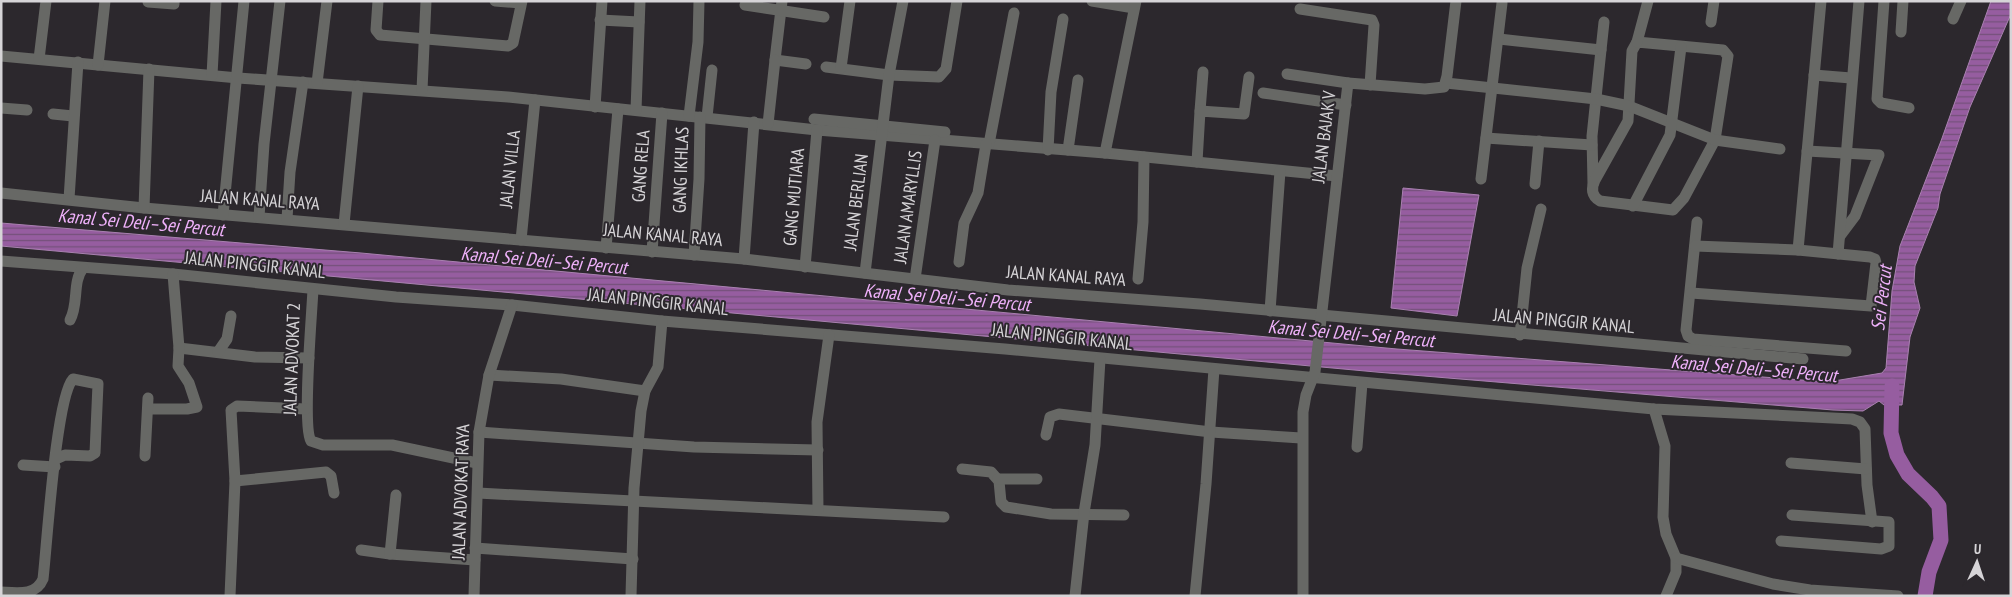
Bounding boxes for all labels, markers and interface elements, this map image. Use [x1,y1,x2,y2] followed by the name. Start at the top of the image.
[1306,89,1341,185] street label: JALAN BAJAK V
[668,126,694,213] street label: GANG IKHLAS
[494,128,525,210] street label: JALAN VILLA
[627,129,655,203] street label: GANG RELA
[778,147,809,247] street label: GANG MUTIARA
[888,149,927,266] street label: JALAN AMARYLLIS
[838,152,873,253] street label: JALAN BERLIAN
[199,184,321,215] street label: JALAN KANAL RAYA
[57,203,228,241] water label: Kanal Sei Deli–Sei Percut
[601,218,724,251] street label: JALAN KANAL RAYA
[460,241,631,279] water label: Kanal Sei Deli–Sei Percut
[183,246,327,283] street label: JALAN PINGGIR KANAL
[1005,260,1127,291] street label: JALAN KANAL RAYA
[1865,261,1897,332] water label: Sei Percut
[863,278,1034,316] water label: Kanal Sei Deli–Sei Percut
[586,283,730,320] street label: JALAN PINGGIR KANAL
[278,302,305,417] street label: JALAN ADVOKAT 2
[1492,303,1636,338] street label: JALAN PINGGIR KANAL
[1267,314,1438,352] water label: Kanal Sei Deli–Sei Percut
[990,318,1134,355] street label: JALAN PINGGIR KANAL
[1670,349,1841,387] water label: Kanal Sei Deli–Sei Percut
[447,423,474,561] street label: JALAN ADVOKAT RAYA
[1952,537,2002,587] north arrow
[1974,540,1982,558] text: U

